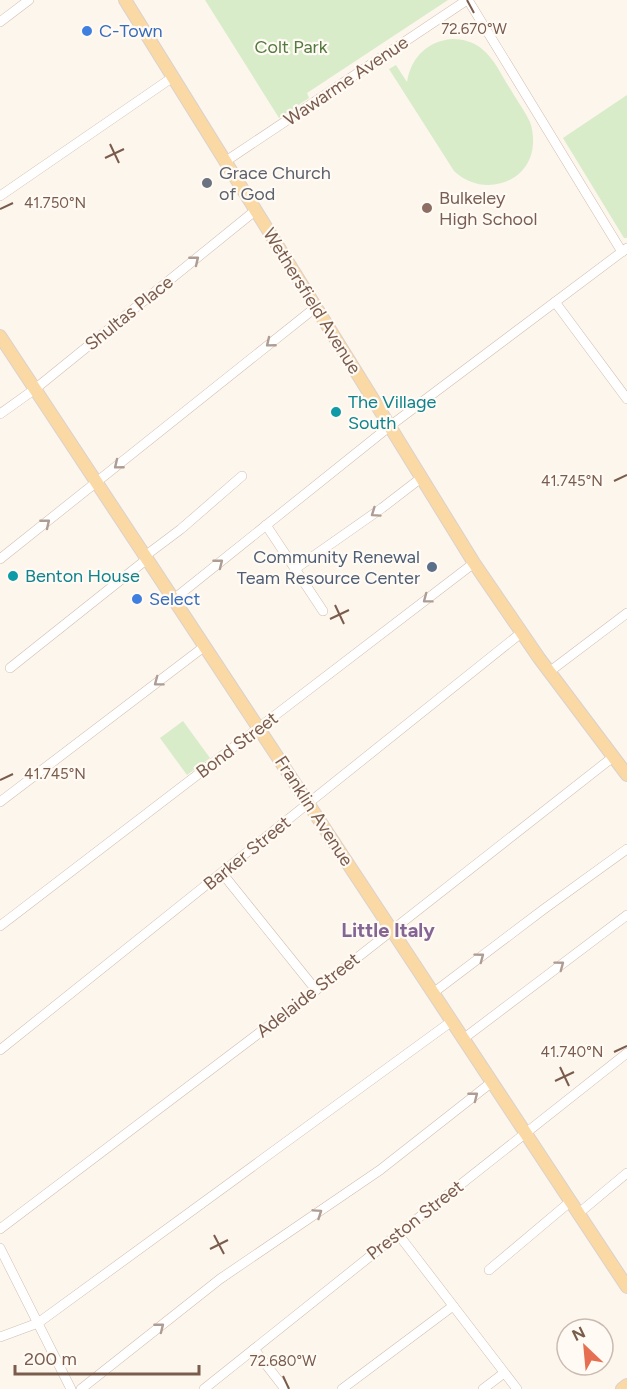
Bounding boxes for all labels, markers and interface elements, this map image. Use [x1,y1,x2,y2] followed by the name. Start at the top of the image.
[99,20,163,42] place label: C-Town
[441,20,507,38] text: 72.670°W
[80,24,94,38] marker: C-Town
[280,31,412,131] street label: Wawarme Avenue
[255,36,328,58] park label: Colt Park
[219,162,331,205] place label: Grace Church of God
[200,176,214,190] marker: Grace Church of God
[439,187,537,230] place label: Bulkeley High School
[24,194,86,212] text: 41.750°N
[420,201,434,215] marker: Bulkeley High School
[258,224,366,378] street label: Wethersfield Avenue
[188,256,199,267] one-way arrow
[80,271,178,355] street label: Shultas Place
[266,336,277,347] one-way arrow
[348,391,437,434] place label: The Village South
[329,405,343,419] marker: The Village South
[114,458,125,469] one-way arrow
[541,472,603,490] text: 41.745°N
[371,506,382,517] one-way arrow
[39,519,50,530] one-way arrow
[237,546,420,589] place label: Community Renewal Team Resource Center
[213,559,224,570] one-way arrow
[425,560,439,574] marker: Community Renewal Team Resource Center
[25,565,140,587] place label: Benton House
[6,569,20,583] marker: Benton House
[149,588,200,610] place label: Select
[130,592,144,606] marker: Select
[423,592,434,603] one-way arrow
[154,674,165,685] one-way arrow
[192,707,282,783] street label: Bond Street
[270,752,358,870] street label: Franklin Avenue
[24,765,86,783] text: 41.745°N
[199,811,295,895] street label: Barker Street
[341,918,435,942] district label: Little Italy
[252,948,364,1042] street label: Adelaide Street
[473,954,484,965] one-way arrow
[554,962,565,973] one-way arrow
[541,1043,603,1061] text: 41.740°N
[467,1092,478,1103] one-way arrow
[362,1175,468,1265] street label: Preston Street
[312,1208,322,1220] one-way arrow
[555,1317,615,1377] north arrow
[153,1323,164,1334] one-way arrow
[569,1323,588,1345] text: N
[15,1338,200,1376] scale bar
[24,1348,77,1370] text: 200 m
[250,1352,317,1370] text: 72.680°W

